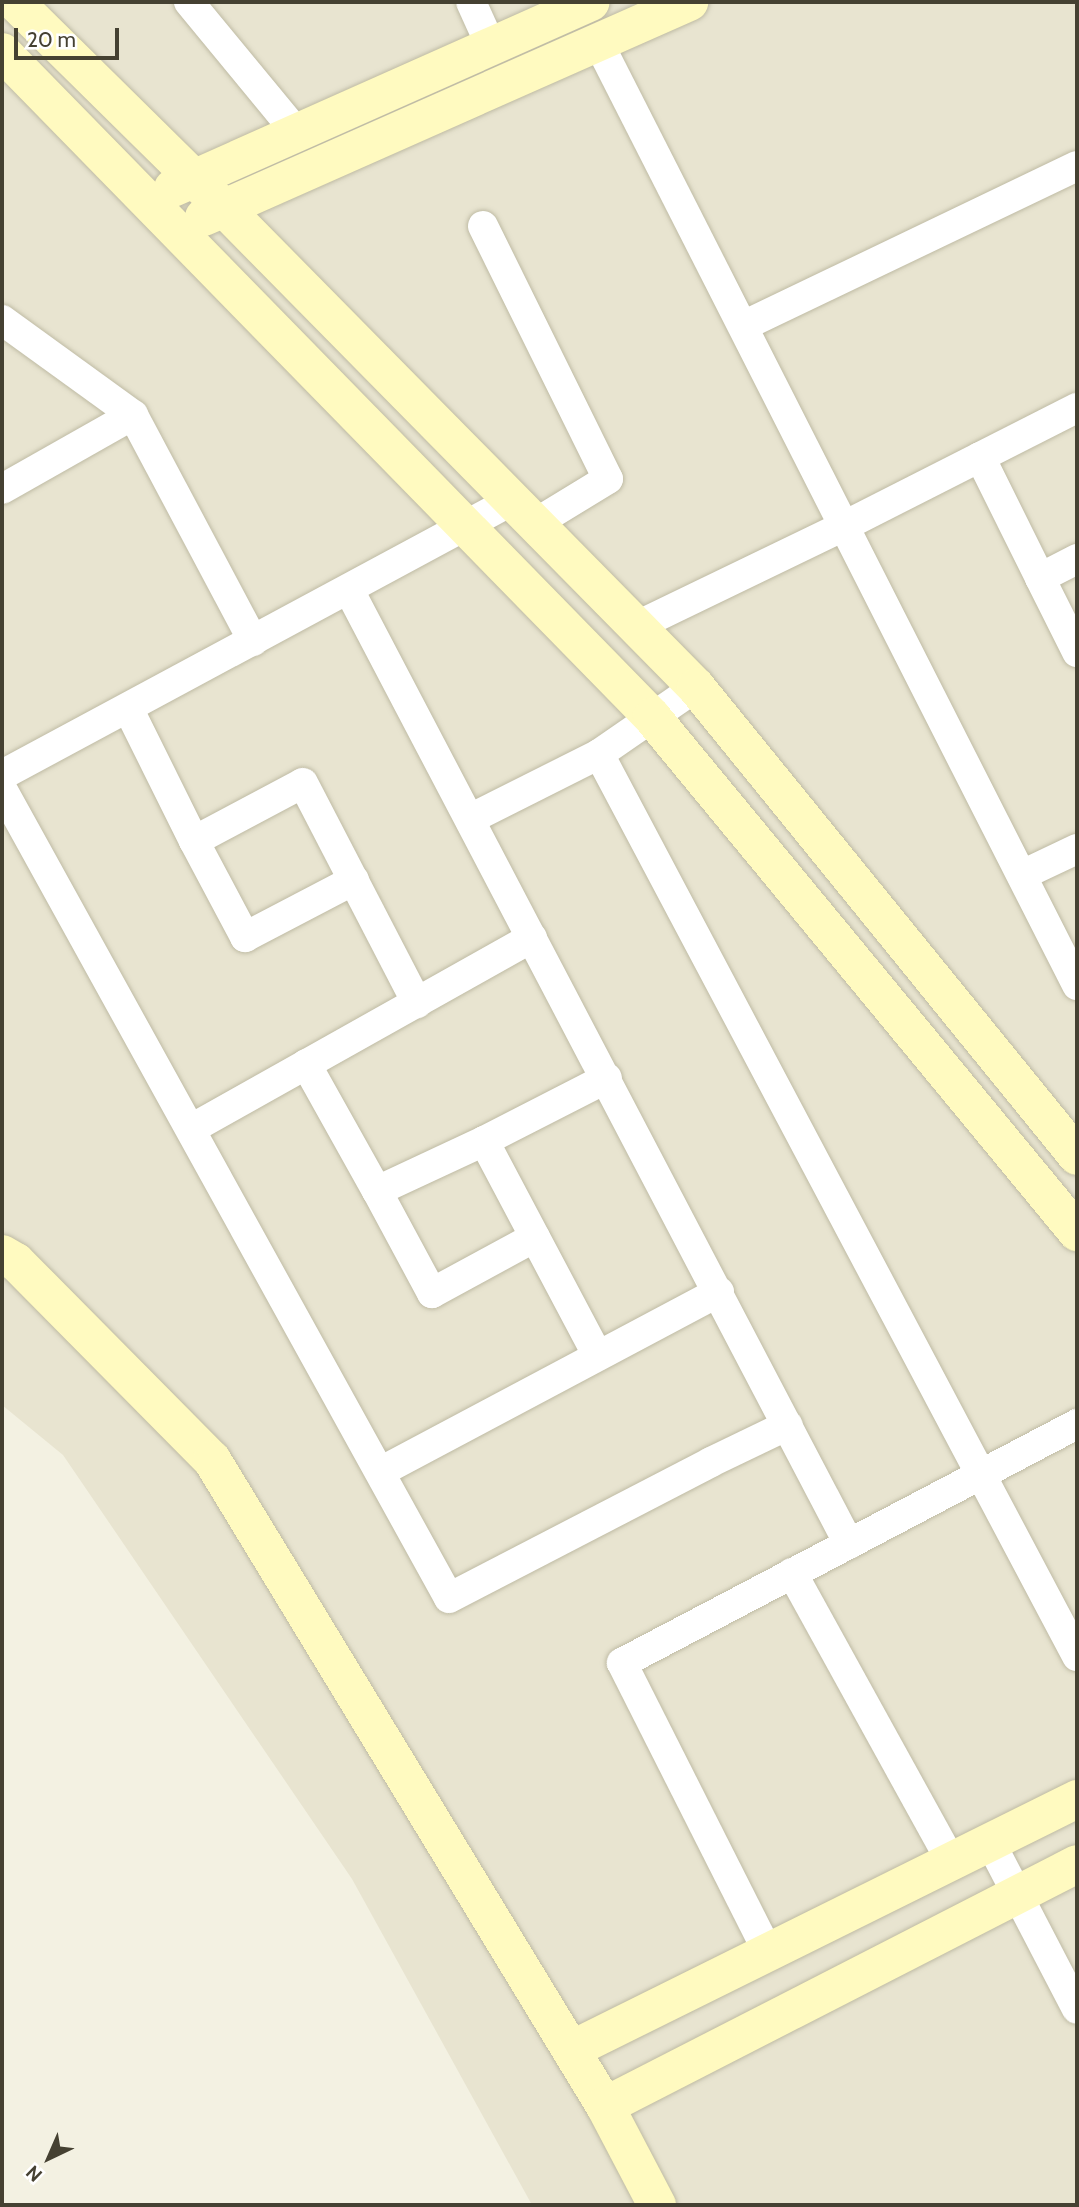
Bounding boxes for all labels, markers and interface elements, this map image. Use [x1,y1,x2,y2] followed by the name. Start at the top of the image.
[18,14,122,58] scale bar
[27,27,76,52] text: 20 m
[14,2123,84,2193] north arrow
[21,2161,47,2186] text: N

